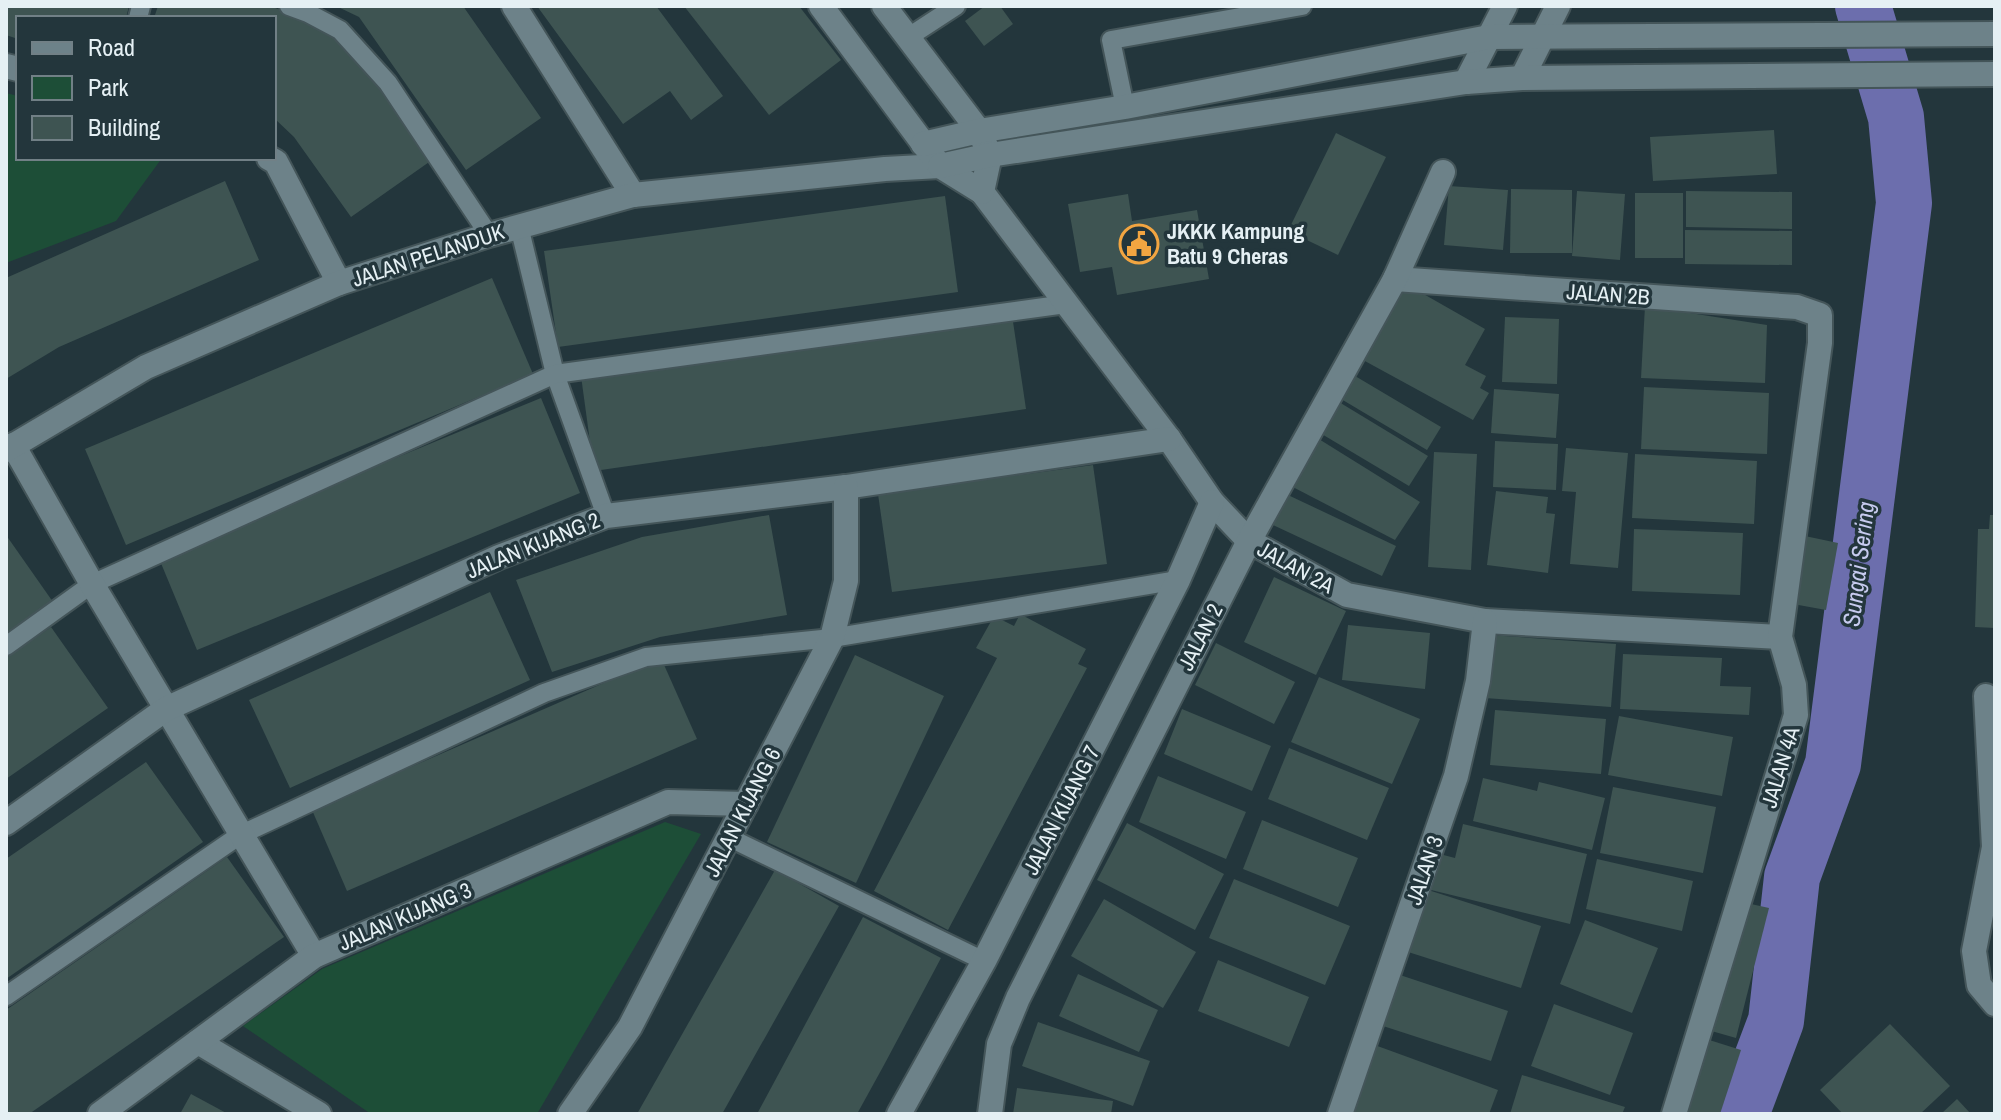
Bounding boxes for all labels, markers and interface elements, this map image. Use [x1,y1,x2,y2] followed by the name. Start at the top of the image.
[16,16,276,160] legend
[88,31,135,63] text: Road
[88,71,129,103] text: Park
[88,111,160,143] text: Building
[348,216,508,294] street label: JALAN PELANDUK
[1167,216,1304,271] place label: JKKK Kampung Batu 9 Cheras
[1118,223,1160,265] public building icon: JKKK Kampung Batu 9 Cheras
[1565,276,1651,312] street label: JALAN 2B
[1834,500,1882,628] water label: Sungai Sering
[462,505,604,585] street label: JALAN KIJANG 2
[1252,534,1341,601] street label: JALAN 2A
[1170,598,1230,676] street label: JALAN 2
[1753,722,1807,811] street label: JALAN 4A
[1016,740,1106,880] street label: JALAN KIJANG 7
[697,742,787,882] street label: JALAN KIJANG 6
[1398,831,1450,909] street label: JALAN 3
[334,875,476,957] street label: JALAN KIJANG 3

